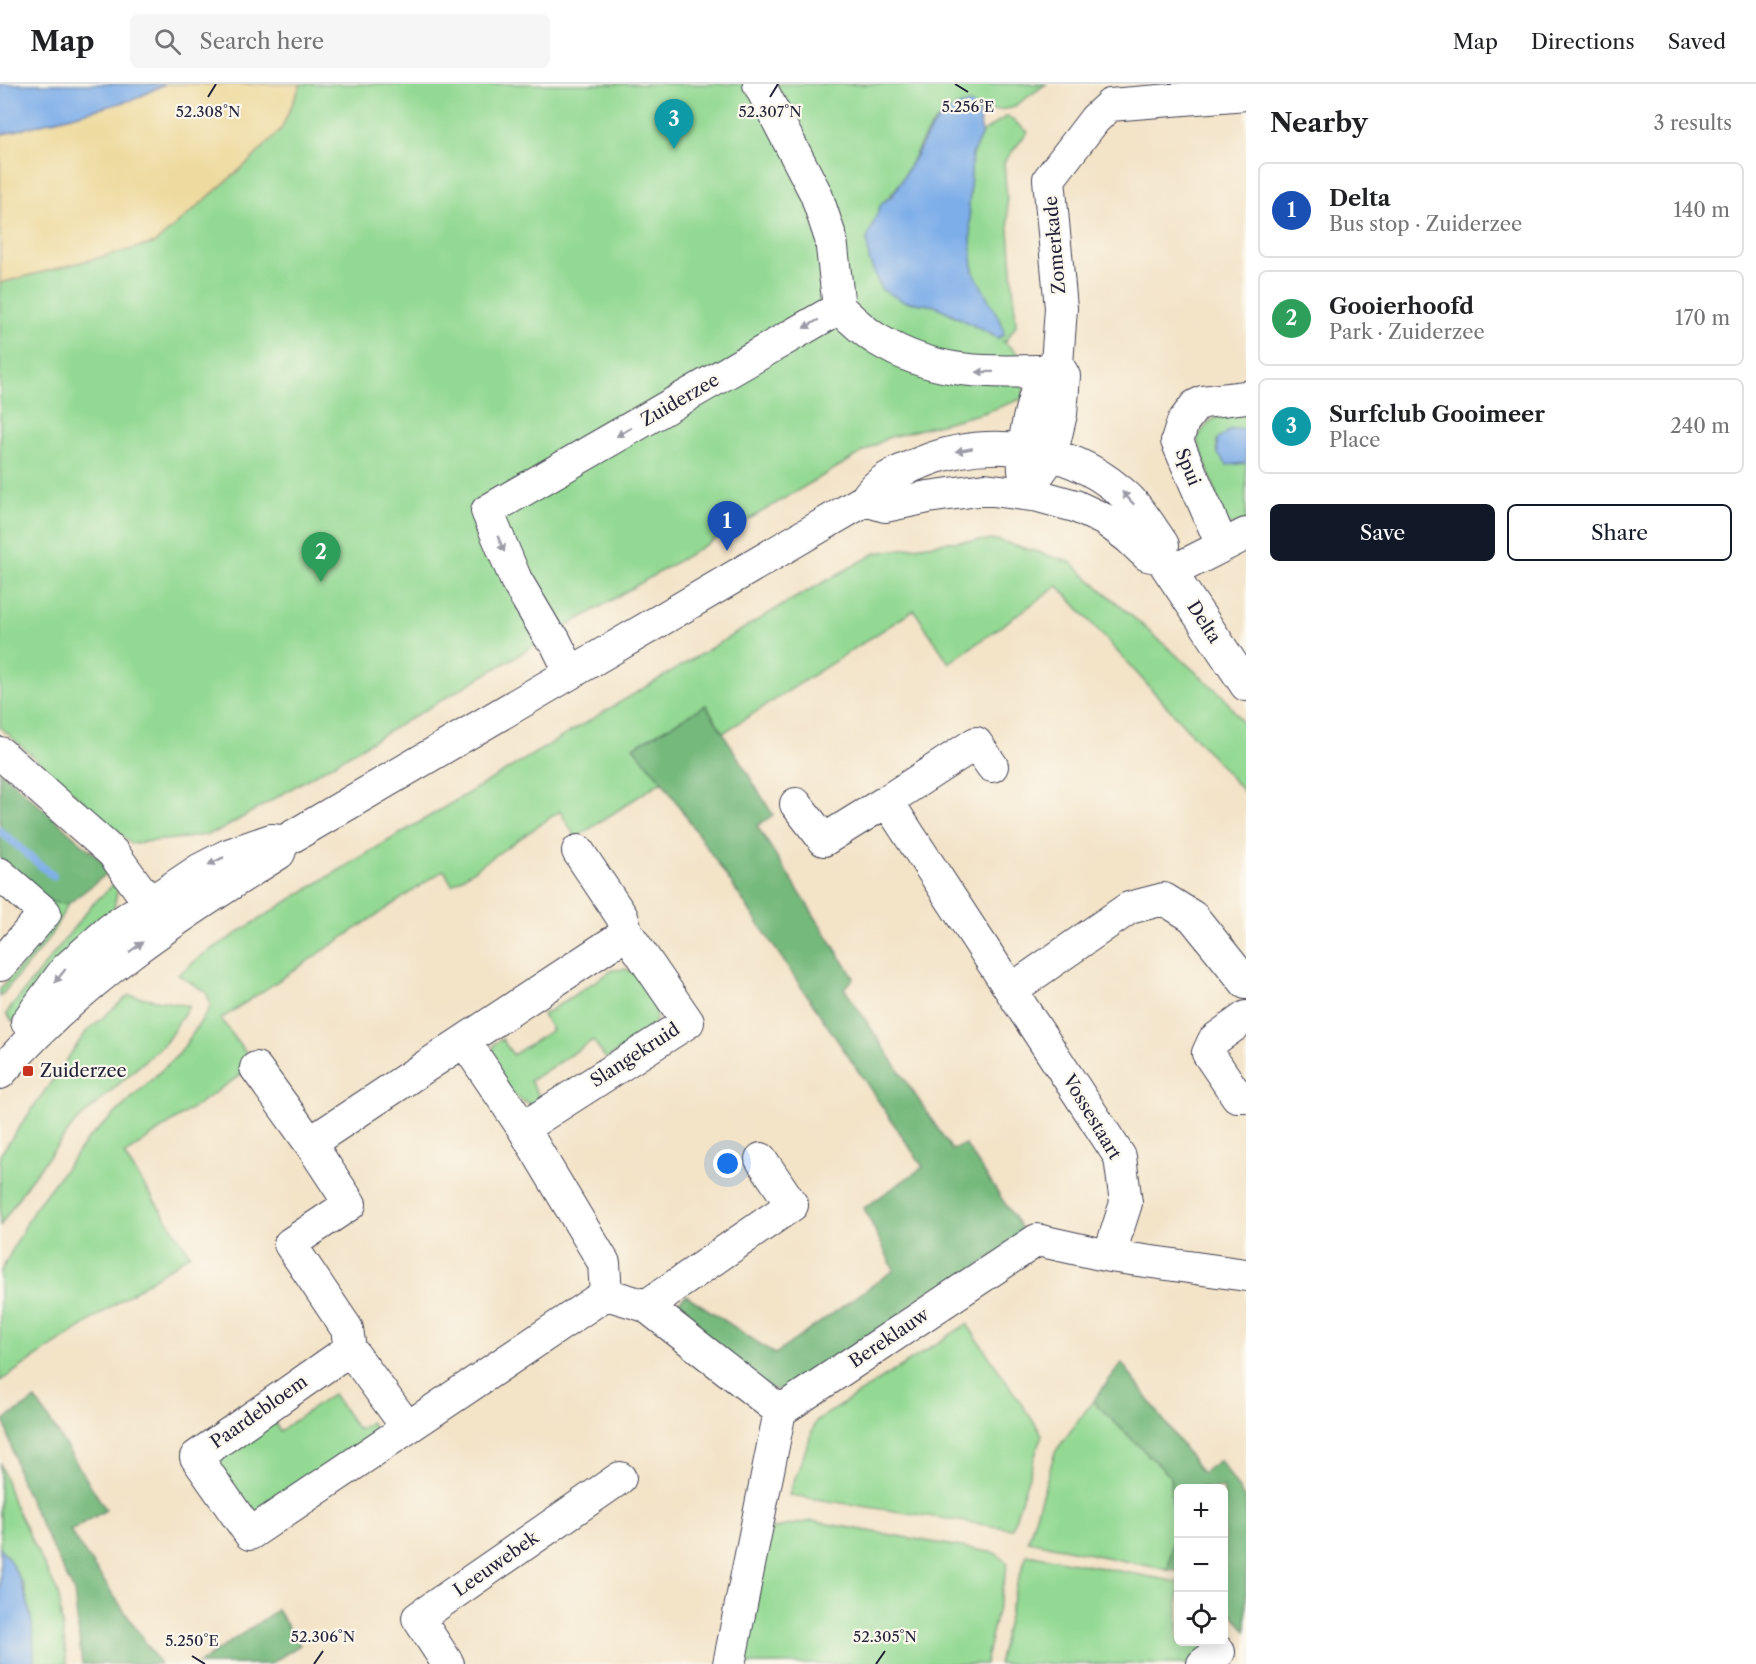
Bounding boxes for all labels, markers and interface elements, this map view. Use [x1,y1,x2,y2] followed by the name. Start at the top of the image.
[130,14,550,68] search box
[30,24,94,58] text: Map
[151,25,184,58] icon: search
[199,28,324,55] text: Search here
[1453,29,1498,54] text: Map
[1531,29,1635,54] text: Directions
[1668,29,1726,54] text: Saved
[942,97,994,116] text: 5.256°E
[654,100,694,149] pin: 3
[176,102,240,121] text: 52.308°N
[738,102,802,121] text: 52.307°N
[1270,107,1368,139] text: Nearby
[1654,111,1732,135] text: 3 results
[1329,185,1391,212] text: Delta
[1040,195,1070,295] street label: Zomerkade
[1287,198,1296,222] text: 1
[1673,198,1730,222] text: 140 m
[1329,212,1522,236] text: Bus stop · Zuiderzee
[1329,293,1474,320] text: Gooierhoofd
[1286,306,1297,330] text: 2
[1675,306,1730,330] text: 170 m
[803,319,820,329] one-way arrow
[1329,320,1485,344] text: Park · Zuiderzee
[975,367,994,376] one-way arrow
[637,369,723,431] street label: Zuiderzee
[1329,401,1545,428] text: Surfclub Gooimeer
[1286,414,1297,438] text: 3
[1670,414,1730,438] text: 240 m
[616,426,632,437] one-way arrow
[1329,428,1380,452] text: Place
[1171,445,1206,489] street label: Spui
[955,446,974,455] one-way arrow
[1121,491,1135,505] one-way arrow
[708,502,746,551] pin: 1
[1270,504,1495,561] button: Save
[1507,504,1732,561] button: Share
[302,532,340,582] pin: 2
[497,535,506,553] one-way arrow
[1182,597,1226,648] street label: Delta
[208,856,225,866] one-way arrow
[128,942,143,954] one-way arrow
[54,968,67,984] one-way arrow
[586,1018,684,1092] street label: Slangekruid
[40,1060,127,1082] place label: Zuiderzee
[21,1064,35,1078] marker: Zuiderzee
[1058,1070,1126,1164] street label: Vossestaart
[713,1149,742,1178] your location
[845,1303,934,1373] street label: Bereklauw
[206,1370,312,1453] street label: Paardebloem
[1174,1484,1228,1646] map controls
[1174,1484,1228,1538] button: +
[449,1526,544,1601] street label: Leeuwebek
[1174,1538,1228,1592] button: −
[1174,1592,1228,1646] button: locate
[291,1627,355,1646] text: 52.306°N
[853,1627,917,1646] text: 52.305°N
[165,1631,219,1650] text: 5.250°E

